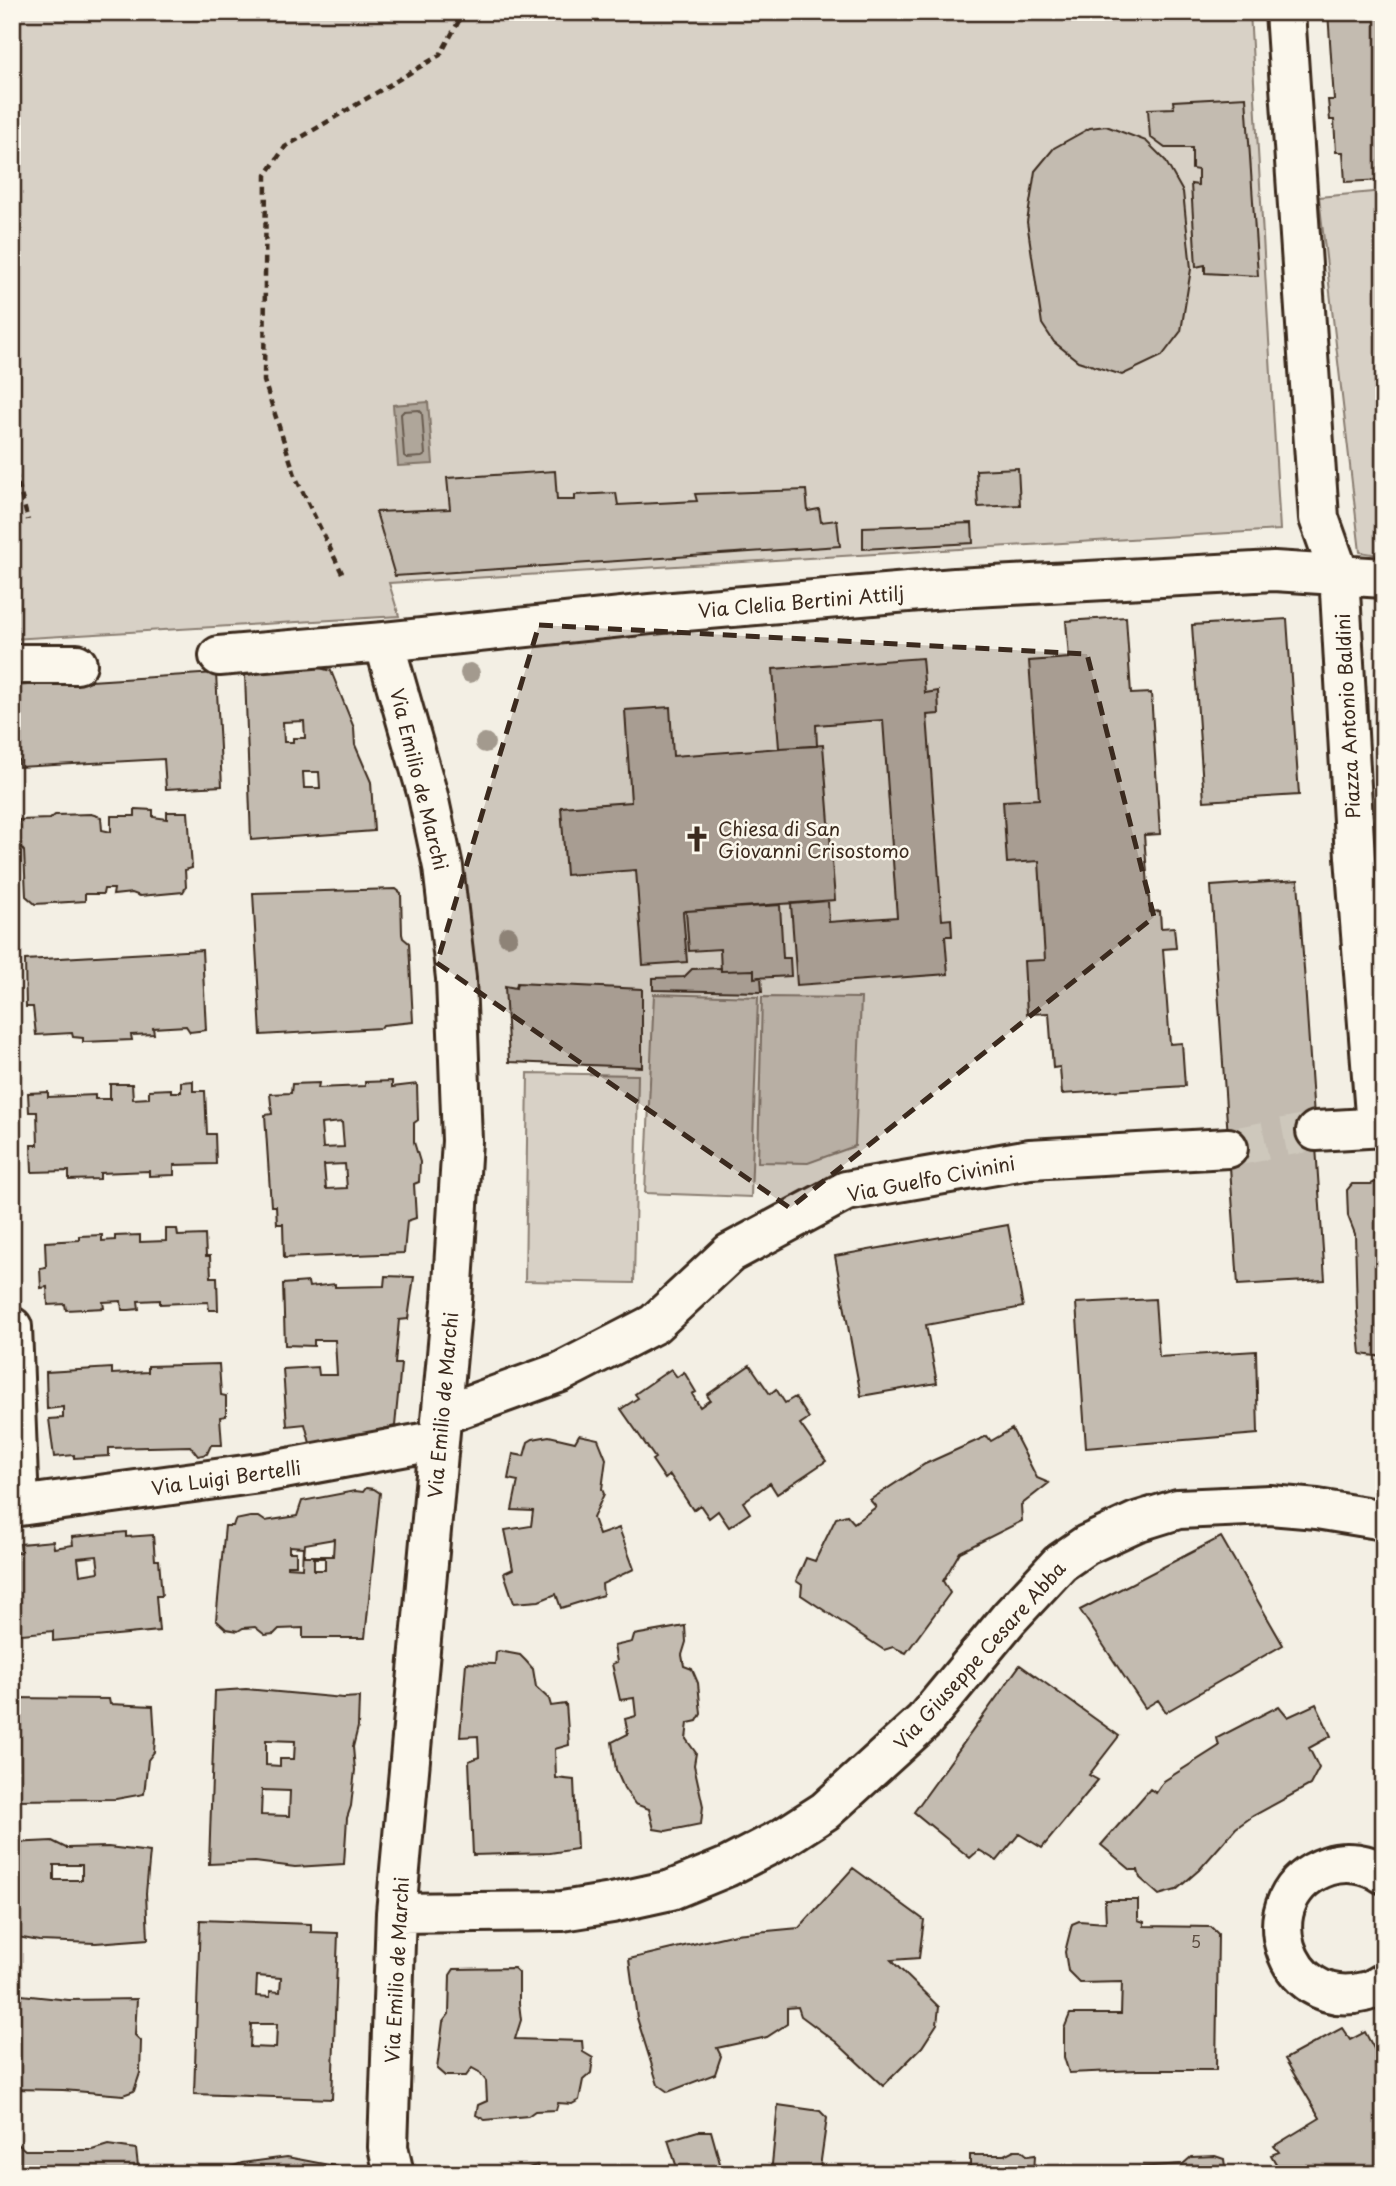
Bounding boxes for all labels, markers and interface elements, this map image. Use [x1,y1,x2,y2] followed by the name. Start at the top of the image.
[697,578,905,624] street label: Via Clelia Bertini Attilj
[1328,613,1366,819] street label: Piazza Antonio Baldini
[384,685,456,873] street label: Via Emilio de Marchi
[718,814,909,864] place label: Chiesa di San Giovanni Crisostomo
[682,824,712,854] church icon: Chiesa di San Giovanni Crisostomo
[845,1148,1017,1208] street label: Via Guelfo Civinini
[420,1311,464,1499] street label: Via Emilio de Marchi
[149,1453,303,1501] street label: Via Luigi Bertelli
[887,1554,1072,1756] street label: Via Giuseppe Cesare Abba
[377,1876,415,2064] street label: Via Emilio de Marchi
[1191,1929,1201,1953] house number: 5

